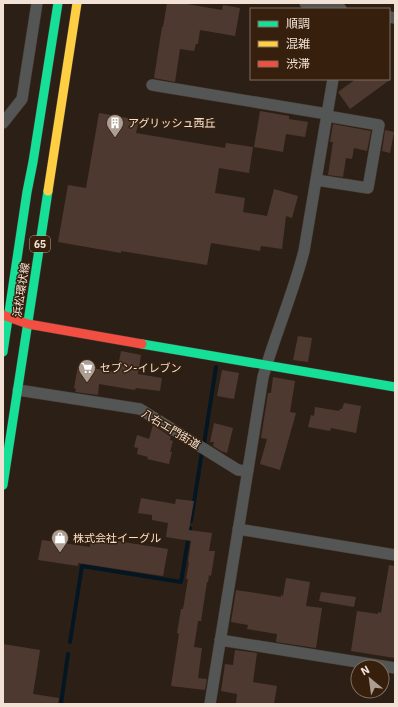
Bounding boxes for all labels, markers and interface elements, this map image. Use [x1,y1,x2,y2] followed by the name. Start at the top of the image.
[250,8,390,80] legend
[286,16,310,31] text: 順調
[286,36,310,51] text: 混雑
[286,56,310,71] text: 渋滞
[105,113,125,138] building icon: アグリッシュ西丘
[128,116,215,130] place label: アグリッシュ西丘
[30,236,50,252] road number: 65
[10,262,32,318] street label: 浜松環状線
[77,358,97,383] supermarket icon: セブン-イレブン
[100,361,181,375] place label: セブン-イレブン
[139,406,203,452] street label: 八右エ門街道
[50,528,70,553] shop icon: 株式会社イーグル
[73,531,161,545] place label: 株式会社イーグル
[350,659,390,699] north arrow
[358,662,372,678] text: N

